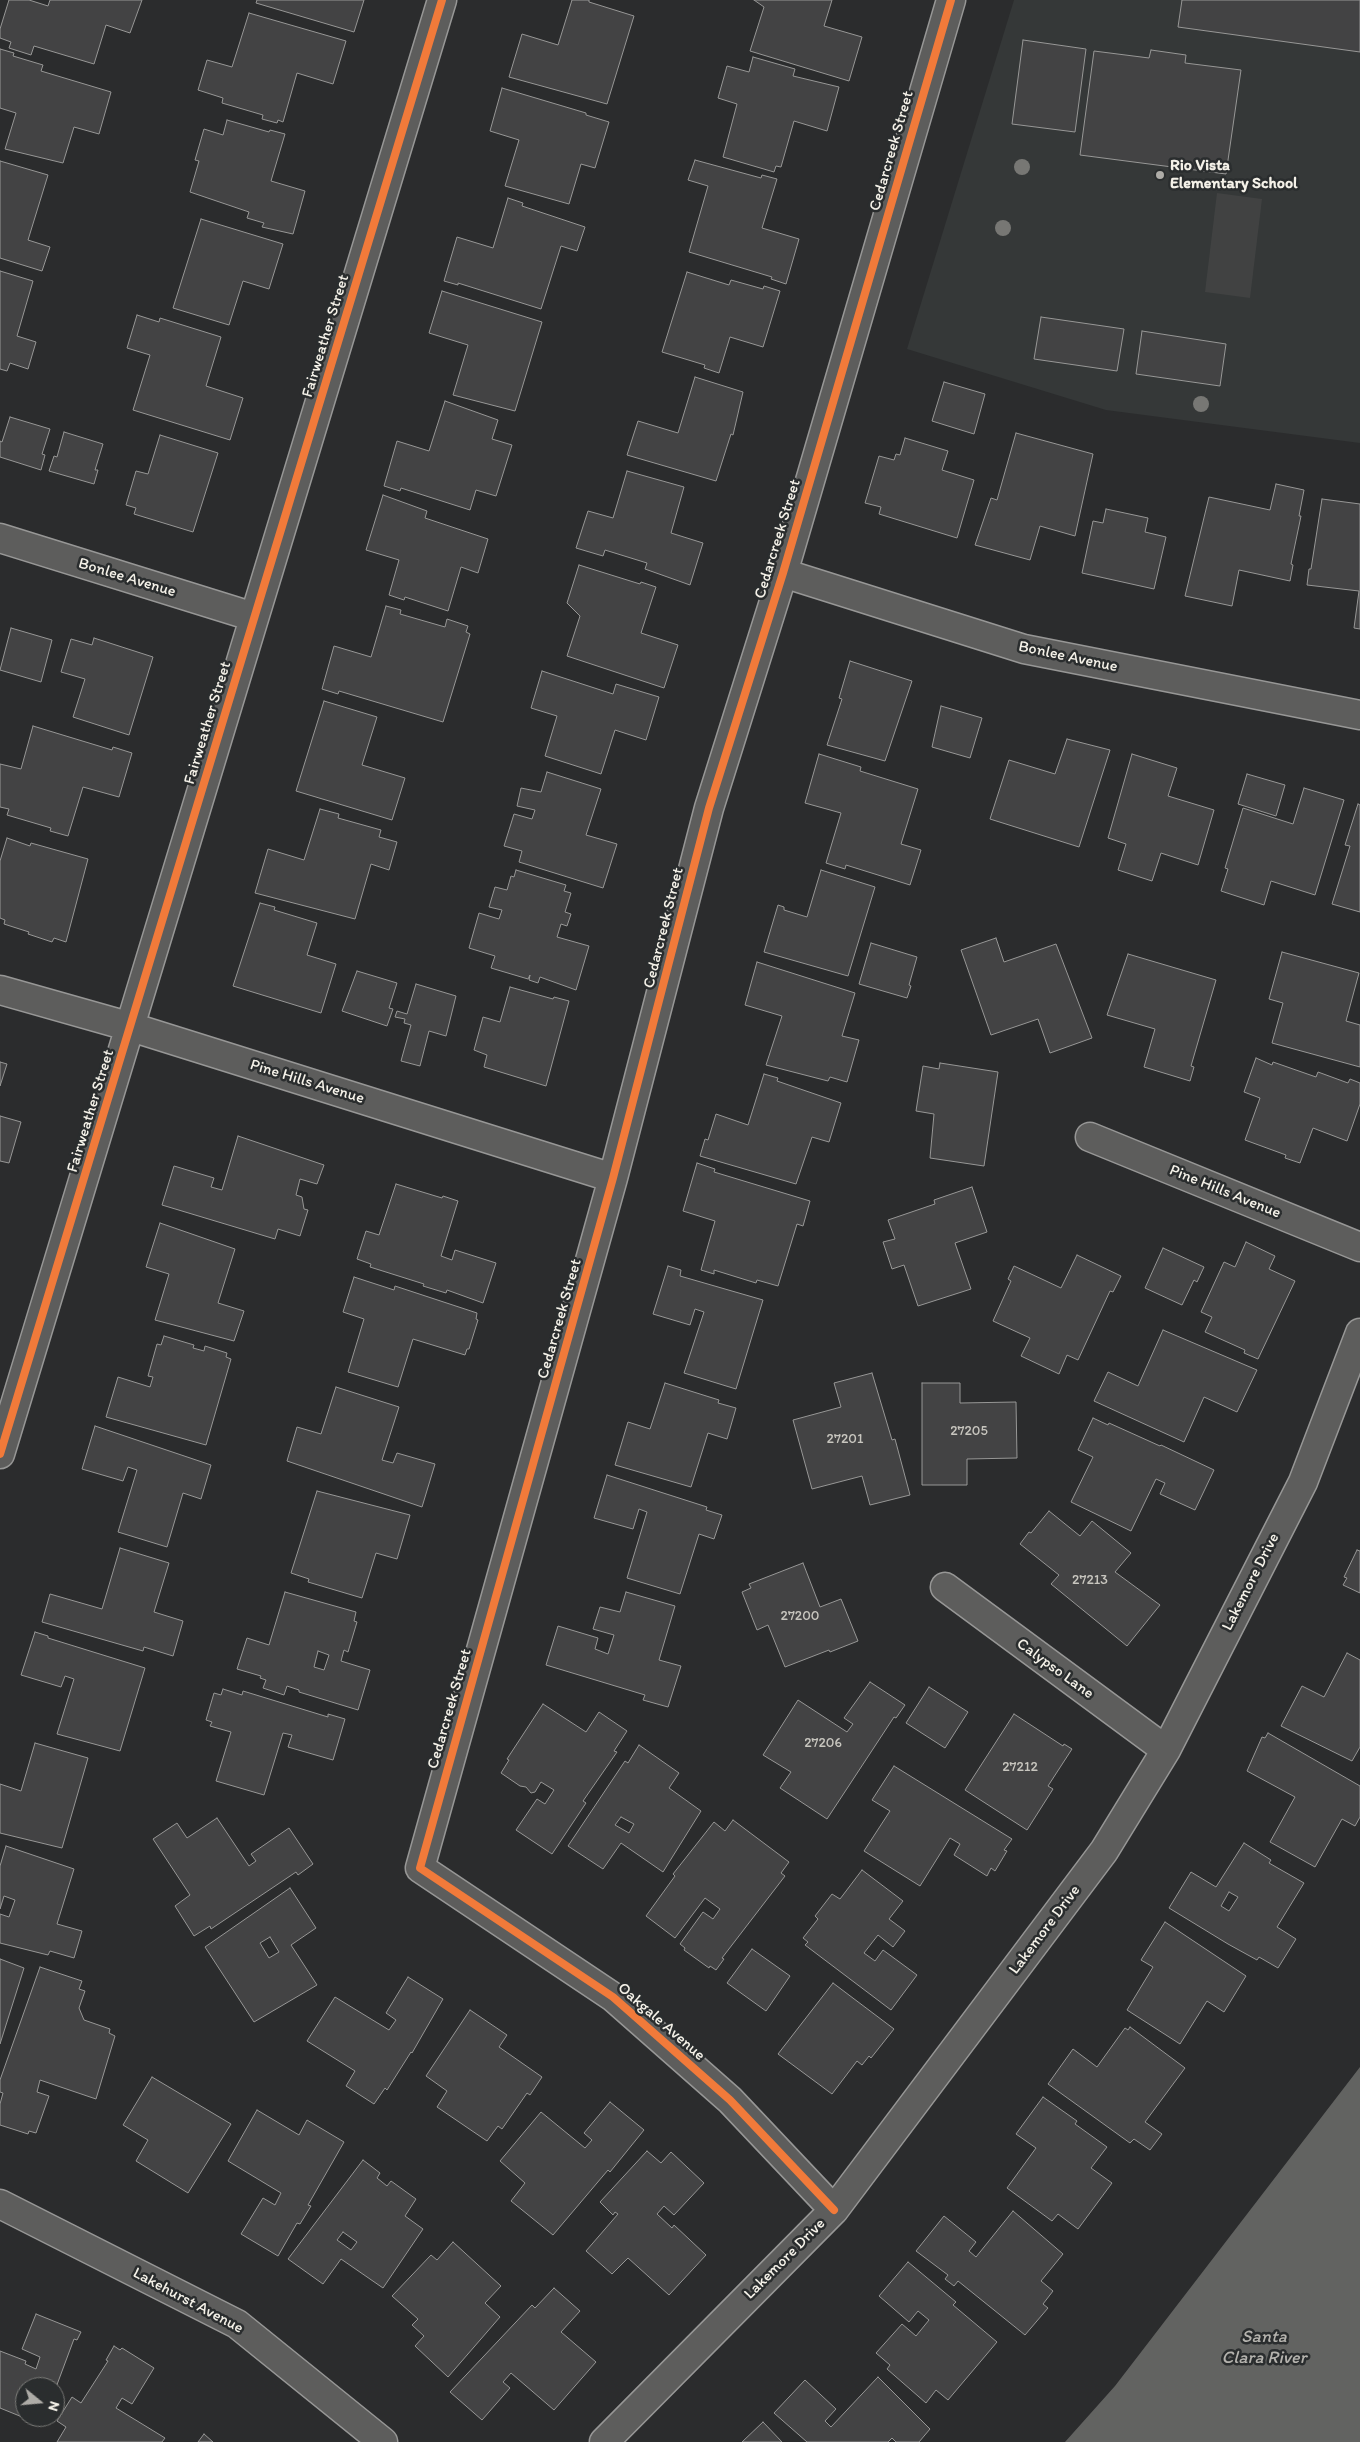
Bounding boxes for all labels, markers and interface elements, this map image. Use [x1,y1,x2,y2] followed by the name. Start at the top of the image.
[866,89,918,213] street label: Cedarcreek Street
[1170,156,1298,194] place label: Rio Vista Elementary School
[1154,169,1166,181] marker: Rio Vista Elementary School
[298,272,354,400] street label: Fairweather Street
[751,477,805,601] street label: Cedarcreek Street
[76,554,178,602] street label: Bonlee Avenue
[1017,637,1119,677] street label: Bonlee Avenue
[180,659,236,787] street label: Fairweather Street
[640,866,688,990] street label: Cedarcreek Street
[63,1047,119,1175] street label: Fairweather Street
[248,1055,366,1109] street label: Pine Hills Avenue
[1166,1161,1284,1223] street label: Pine Hills Avenue
[534,1257,586,1381] street label: Cedarcreek Street
[950,1423,988,1439] house number: 27205
[827,1431,863,1447] house number: 27201
[1218,1530,1284,1634] street label: Lakemore Drive
[1072,1572,1108,1588] house number: 27213
[781,1608,819,1624] house number: 27200
[1013,1634,1097,1704] street label: Calypso Lane
[424,1647,476,1771] street label: Cedarcreek Street
[804,1735,842,1751] house number: 27206
[1002,1759,1038,1775] house number: 27212
[1005,1882,1085,1978] street label: Lakemore Drive
[613,1979,709,2065] street label: Oakgale Avenue
[740,2214,830,2304] street label: Lakemore Drive
[129,2264,247,2338] street label: Lakehurst Avenue
[1222,2326,1306,2368] water label: Santa Clara River
[15,2377,65,2427] north arrow
[44,2399,63,2413] text: N

